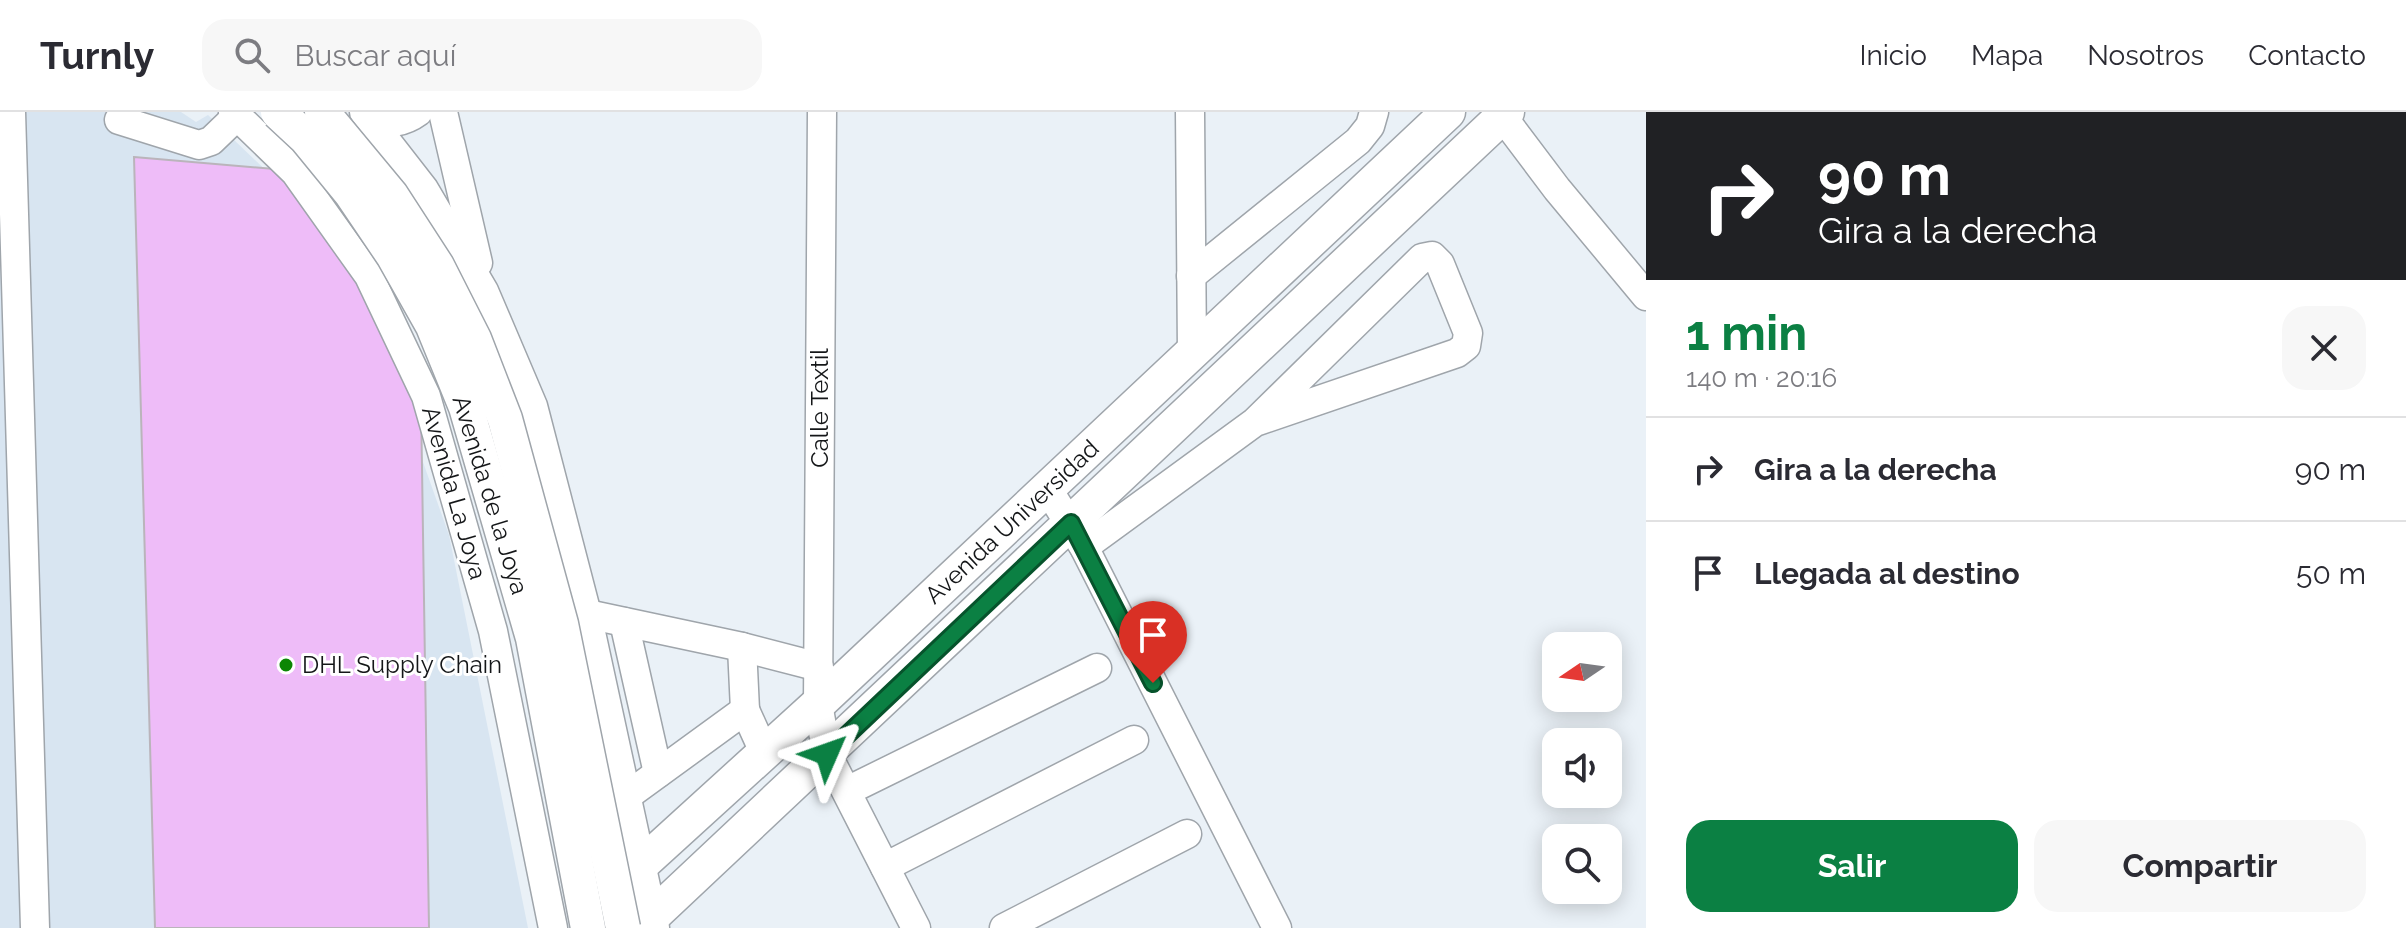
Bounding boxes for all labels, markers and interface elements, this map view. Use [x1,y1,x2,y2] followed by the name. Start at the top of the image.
[202,19,762,91] search box
[40,33,154,78] text: Turnly
[230,33,274,77] icon: search
[294,38,456,73] text: Buscar aquí
[1859,39,1927,72] text: Inicio
[1971,39,2043,72] text: Mapa
[2087,39,2204,72] text: Nosotros
[2248,39,2366,72] text: Contacto
[1818,142,1951,208] text: 90 m
[1686,144,1790,248] icon: right
[1818,209,2097,251] text: Gira a la derecha
[1686,305,1807,361] text: 1 min
[2282,306,2366,390] button: close
[805,348,834,468] street label: Calle Textil
[1686,363,1837,393] text: 140 m · 20:16
[446,392,535,598] street label: Avenida de la Joya
[416,403,493,583] street label: Avenida La Joya
[919,434,1105,610] street label: Avenida Universidad
[1686,447,1730,491] icon: right
[1754,452,1997,487] text: Gira a la derecha
[2295,452,2366,487] text: 90 m
[1686,551,1730,595] icon: arrive
[1754,556,2020,591] text: Llegada al destino
[2296,556,2366,591] text: 50 m
[1119,601,1187,683] pin
[1131,613,1175,657] icon: arrive
[1542,632,1622,712] north arrow
[1542,632,1622,904] map controls
[302,650,502,679] place label: DHL Supply Chain
[277,656,295,674] marker: DHL Supply Chain
[785,712,869,796] position arrow
[1542,728,1622,808] button: sound
[1686,820,2018,912] button: Salir
[2034,820,2366,912] button: Compartir
[1542,824,1622,904] button: search

